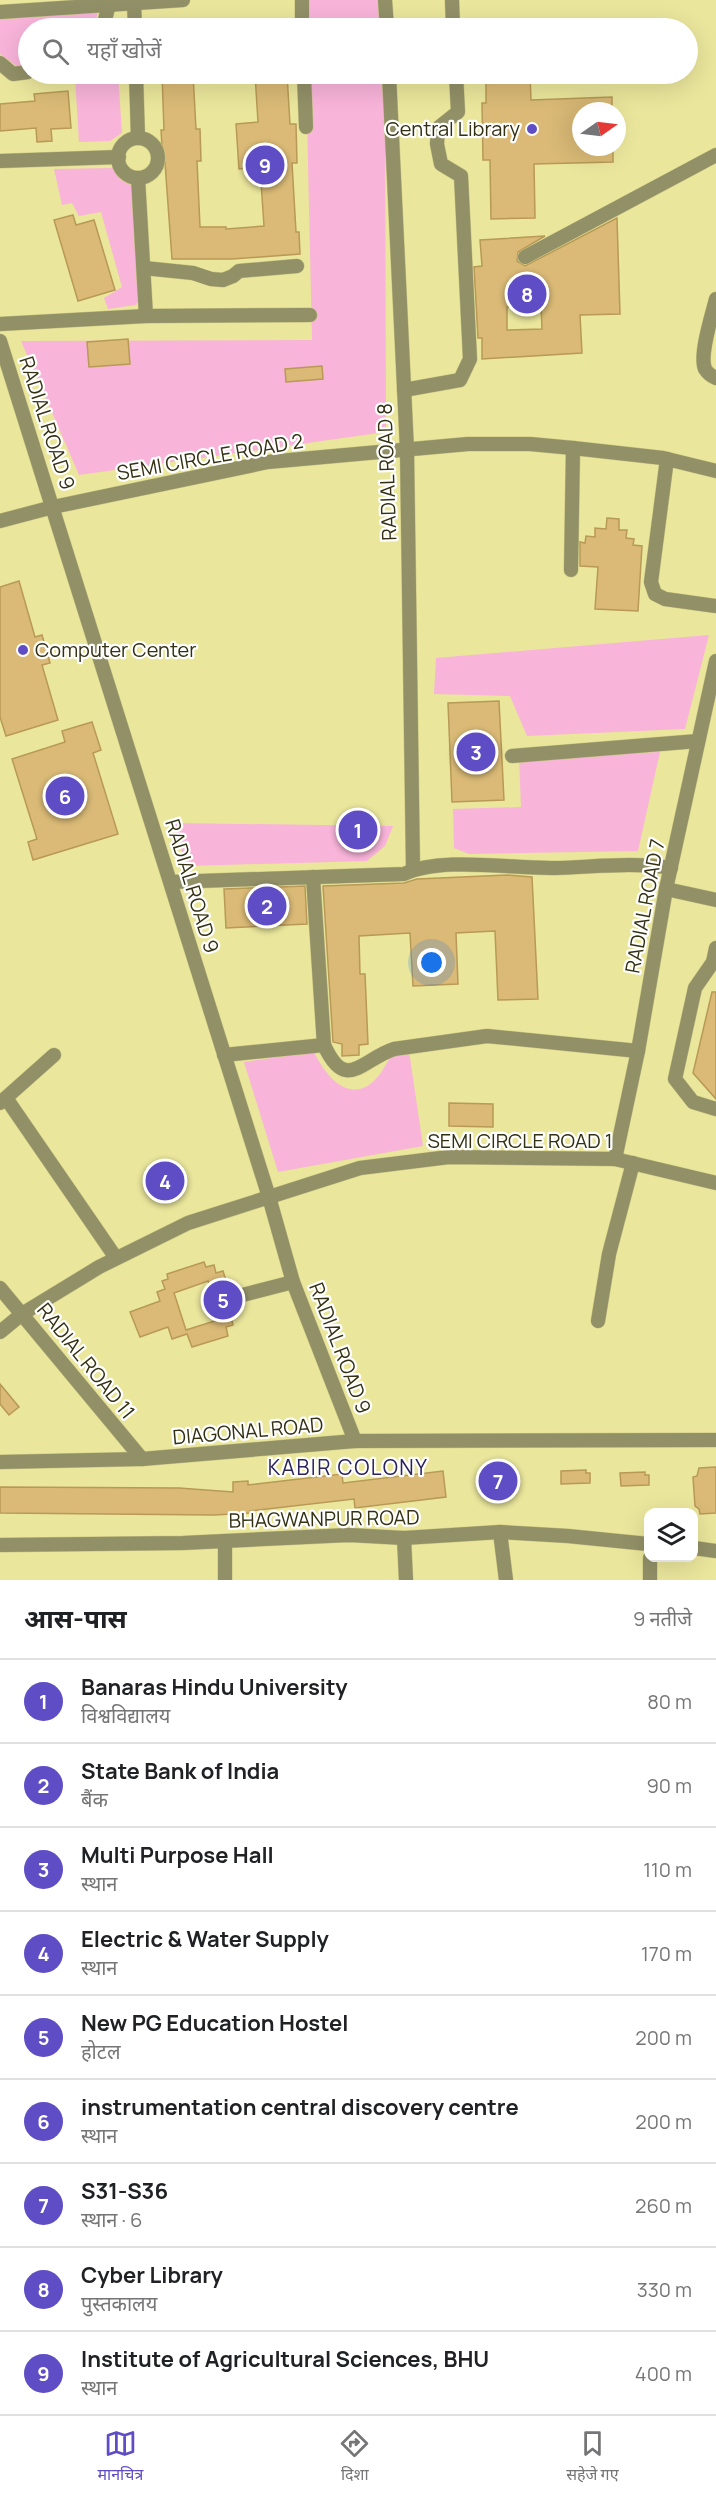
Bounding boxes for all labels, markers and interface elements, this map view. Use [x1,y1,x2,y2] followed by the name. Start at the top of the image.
[18,18,698,84] search box
[39,35,72,68] icon: search
[87,35,162,65] text: यहाँ खोजें
[572,102,626,156] north arrow
[386,115,520,142] place label: Central Library
[525,122,539,136] marker: Central Library
[246,142,284,188] pin: 9
[508,272,546,316] pin: 8
[13,353,82,493] street label: RADIAL ROAD 9
[371,403,402,541] street label: RADIAL ROAD 8
[115,427,305,486] street label: SEMI CIRCLE ROAD 2
[35,636,196,663] place label: Computer Center
[16,643,30,657] marker: Computer Center
[456,730,496,774] pin: 3
[46,774,84,818] pin: 6
[338,808,378,852] pin: 1
[159,816,226,956] street label: RADIAL ROAD 9
[618,837,671,975] street label: RADIAL ROAD 7
[248,884,286,928] pin: 2
[417,948,446,977] your location
[427,1127,613,1154] street label: SEMI CIRCLE ROAD 1
[146,1158,184,1204] pin: 4
[204,1278,242,1322] pin: 5
[303,1278,378,1417] street label: RADIAL ROAD 9
[31,1297,141,1424] street label: RADIAL ROAD 11
[171,1410,324,1451] street label: DIAGONAL ROAD
[268,1453,428,1481] district label: KABIR COLONY
[478,1458,518,1504] pin: 7
[228,1503,420,1534] street label: BHAGWANPUR ROAD
[644,1508,698,1562] map controls
[644,1508,698,1562] button: layers
[24,1600,127,1636] text: आस-पास
[633,1605,692,1632] text: 9 नतीजे
[81,1672,348,1702] text: Banaras Hindu University
[39,1688,48,1715] text: 1
[647,1688,692,1715] text: 80 m
[81,1702,170,1729] text: विश्वविद्यालय
[81,1756,279,1786] text: State Bank of India
[38,1772,49,1799] text: 2
[646,1772,692,1799] text: 90 m
[81,1786,108,1813] text: बैंक
[81,1840,274,1870] text: Multi Purpose Hall
[38,1856,49,1883] text: 3
[643,1856,692,1883] text: 110 m
[81,1870,117,1897] text: स्थान
[81,1924,329,1954] text: Electric & Water Supply
[37,1940,50,1967] text: 4
[641,1940,692,1967] text: 170 m
[81,1954,117,1981] text: स्थान
[81,2008,348,2038] text: New PG Education Hostel
[38,2024,49,2051] text: 5
[635,2024,692,2051] text: 200 m
[81,2038,120,2065] text: होटल
[81,2092,519,2122] text: instrumentation central discovery centre
[37,2108,50,2135] text: 6
[635,2108,692,2135] text: 200 m
[81,2122,117,2149] text: स्थान
[81,2176,168,2206] text: S31-S36
[38,2192,49,2219] text: 7
[635,2192,692,2219] text: 260 m
[81,2206,142,2233] text: स्थान · 6
[81,2260,223,2290] text: Cyber Library
[37,2276,50,2303] text: 8
[637,2276,692,2303] text: 330 m
[81,2290,157,2317] text: पुस्तकालय
[81,2344,489,2374] text: Institute of Agricultural Sciences, BHU
[37,2360,50,2387] text: 9
[635,2360,692,2387] text: 400 m
[81,2374,117,2401] text: स्थान
[98,2427,143,2487] tab: मानचित्र
[338,2427,371,2487] tab: दिशा
[566,2427,618,2487] tab: सहेजे गए

